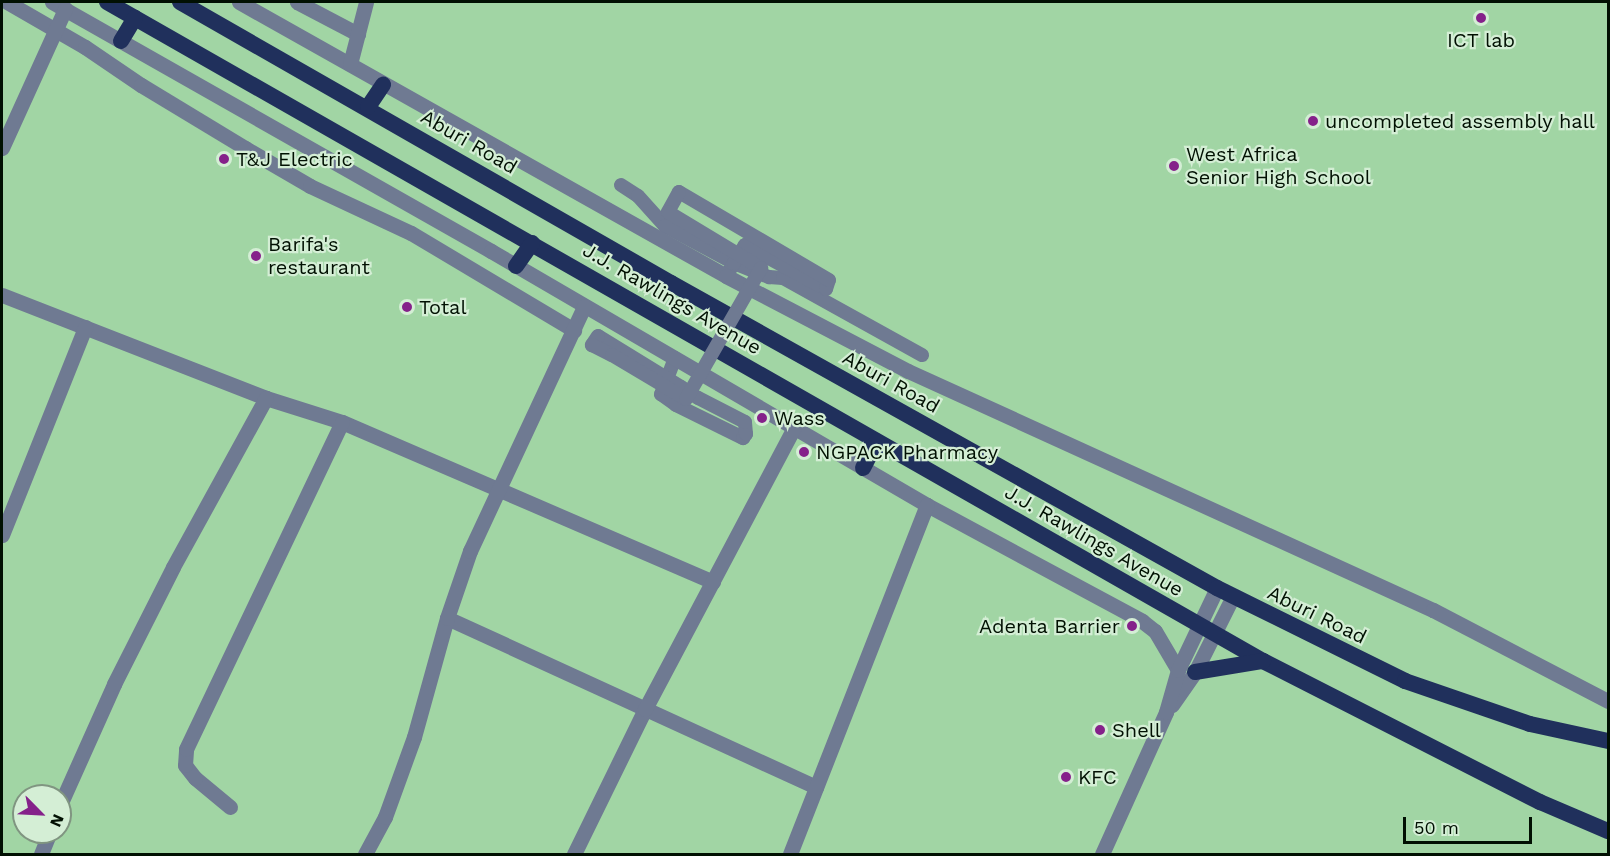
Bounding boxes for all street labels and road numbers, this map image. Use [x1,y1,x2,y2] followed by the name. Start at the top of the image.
[417,105,521,179] street label: Aburi Road
[578,238,766,360] street label: J.J. Rawlings Avenue
[838,346,944,418] street label: Aburi Road
[1000,480,1188,602] street label: J.J. Rawlings Avenue
[1264,581,1370,649] street label: Aburi Road

